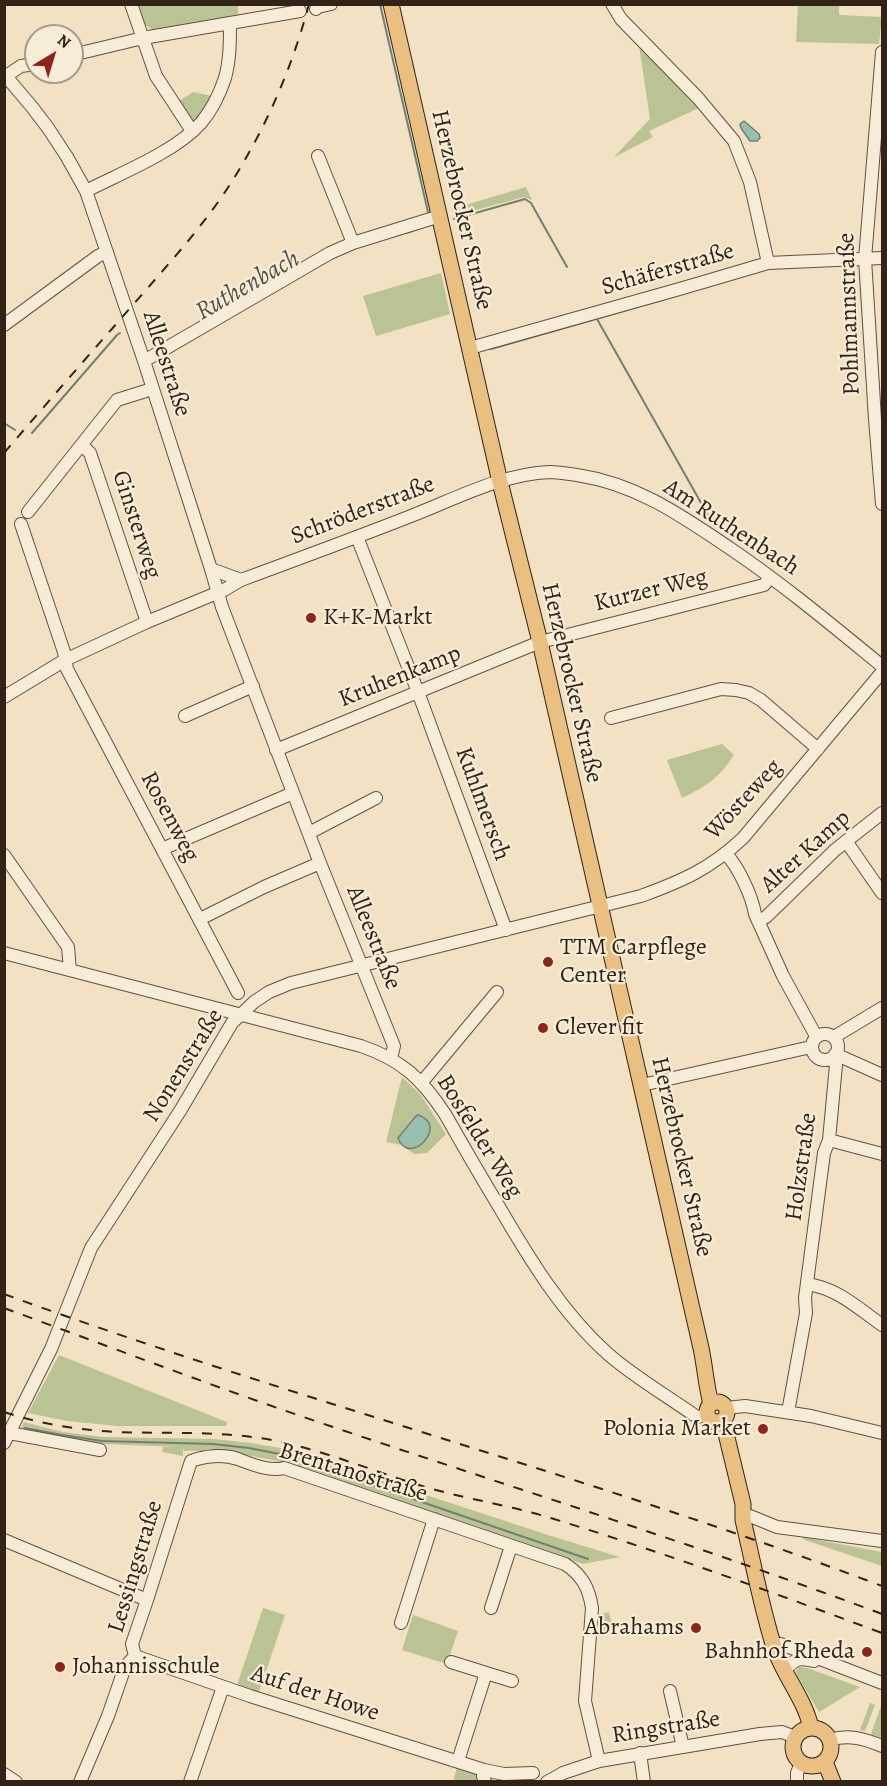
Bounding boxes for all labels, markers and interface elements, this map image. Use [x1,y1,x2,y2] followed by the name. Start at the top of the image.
[24,24,84,84] north arrow
[52,29,75,54] text: N
[424,107,498,313] street label: Herzebrocker Straße
[833,232,867,396] street label: Pohlmannstraße
[598,237,738,303] street label: Schäferstraße
[190,244,306,328] water label: Ruthenbach
[135,308,197,420] street label: Alleestraße
[105,467,167,583] street label: Ginsterweg
[287,470,439,552] street label: Schröderstraße
[658,473,804,583] street label: Am Ruthenbach
[591,563,711,619] street label: Kurzer Weg
[534,580,608,786] street label: Herzebrocker Straße
[323,604,433,632] place label: K+K-Markt
[304,611,318,625] marker: K+K-Markt
[335,639,465,715] street label: Kruhenkamp
[448,743,516,865] street label: Kuhlmersch
[699,754,789,846] street label: Wösteweg
[133,767,205,867] street label: Rosenweg
[755,804,857,900] street label: Alter Kamp
[339,882,407,994] street label: Alleestraße
[560,934,707,990] place label: TTM Carpflege Center
[541,955,555,969] marker: TTM Carpflege Center
[138,1004,230,1128] street label: Nonenstraße
[555,1014,644,1042] place label: Clever fit
[536,1021,550,1035] marker: Clever fit
[644,1054,718,1260] street label: Herzebrocker Straße
[430,1070,528,1204] street label: Bosfelder Weg
[780,1111,824,1223] street label: Holzstraße
[603,1415,751,1443] place label: Polonia Market
[756,1422,770,1436] marker: Polonia Market
[275,1437,431,1509] street label: Brentanostraße
[102,1497,170,1637] street label: Lessingstraße
[585,1614,684,1642] place label: Abrahams
[689,1621,703,1635] marker: Abrahams
[704,1638,855,1666] place label: Bahnhof Rheda
[860,1645,874,1659] marker: Bahnhof Rheda
[72,1653,220,1681] place label: Johannisschule
[53,1660,67,1674] marker: Johannisschule
[247,1660,383,1728] street label: Auf der Howe
[610,1705,722,1751] street label: Ringstraße

